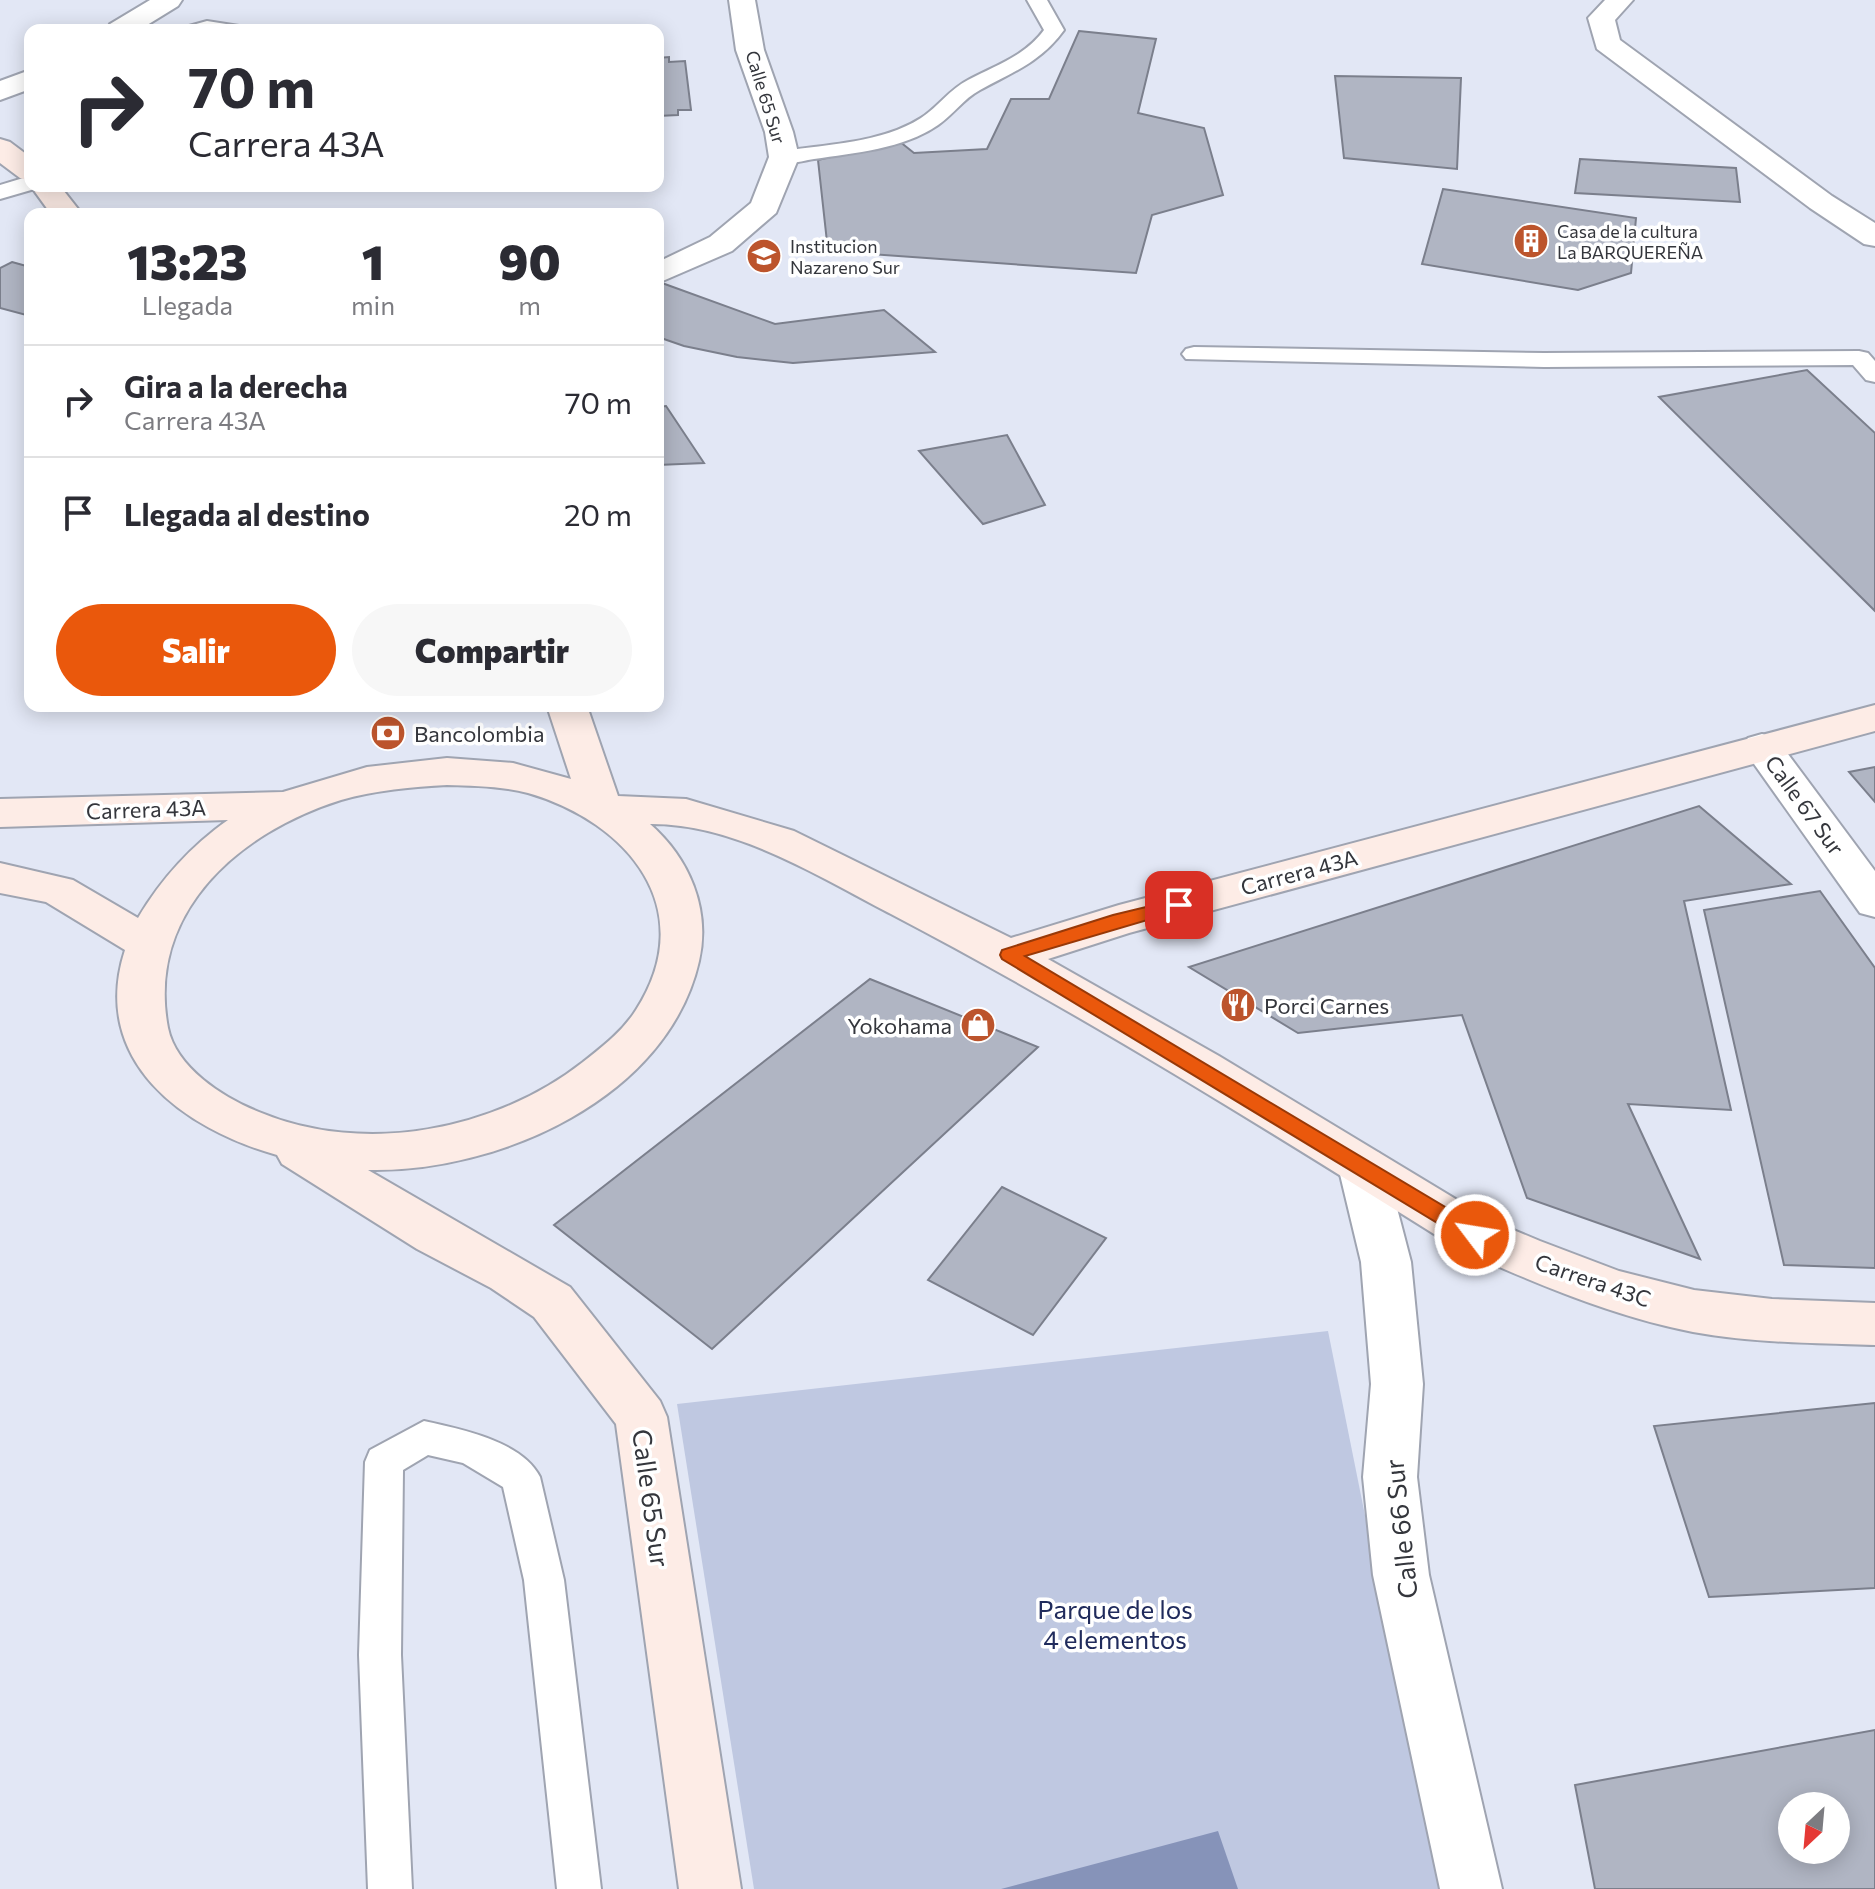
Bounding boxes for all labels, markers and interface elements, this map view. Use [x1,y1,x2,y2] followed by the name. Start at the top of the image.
[741,48,791,146] street label: Calle 65 Sur
[188,51,315,120] text: 70 m
[56,56,160,160] icon: right
[188,120,385,164] text: Carrera 43A
[1557,220,1703,263] place label: Casa de la cultura La BARQUEREÑA
[1512,222,1550,260] building icon: Casa de la cultura La BARQUEREÑA
[127,231,248,290] text: 13:23
[362,231,384,290] text: 1
[499,231,561,290] text: 90
[790,235,900,278] place label: Institucion Nazareno Sur
[745,237,783,275] school or university icon: Institucion Nazareno Sur
[142,289,233,320] text: Llegada
[351,289,395,320] text: min
[518,289,541,320] text: m
[124,367,348,404] text: Gira a la derecha
[56,379,100,423] icon: right
[565,383,632,420] text: 70 m
[124,404,266,435] text: Carrera 43A
[56,491,100,535] icon: arrive
[124,495,370,532] text: Llegada al destino
[564,495,632,532] text: 20 m
[56,604,336,696] button: Salir
[352,604,632,696] button: Compartir
[369,714,407,752] bank icon: Bancolombia
[414,720,544,747] place label: Bancolombia
[1760,750,1850,860] street label: Calle 67 Sur
[86,793,206,825] street label: Carrera 43A
[1237,843,1361,901] street label: Carrera 43A
[1145,871,1213,939] pin
[1157,883,1201,927] icon: arrive
[1219,986,1257,1024] restaurant icon: Porci Carnes
[1264,992,1389,1019] place label: Porci Carnes
[959,1006,997,1044] shop icon: Yokohama
[847,1012,952,1039] place label: Yokohama
[1433,1193,1517,1277] position arrow
[1532,1248,1654,1312] street label: Carrera 43C
[627,1427,677,1569] street label: Calle 65 Sur
[1377,1458,1423,1600] street label: Calle 66 Sur
[1037,1593,1193,1654] park label: Parque de los 4 elementos
[1778,1792,1850,1864] north arrow
[1778,1792,1850,1864] map controls

